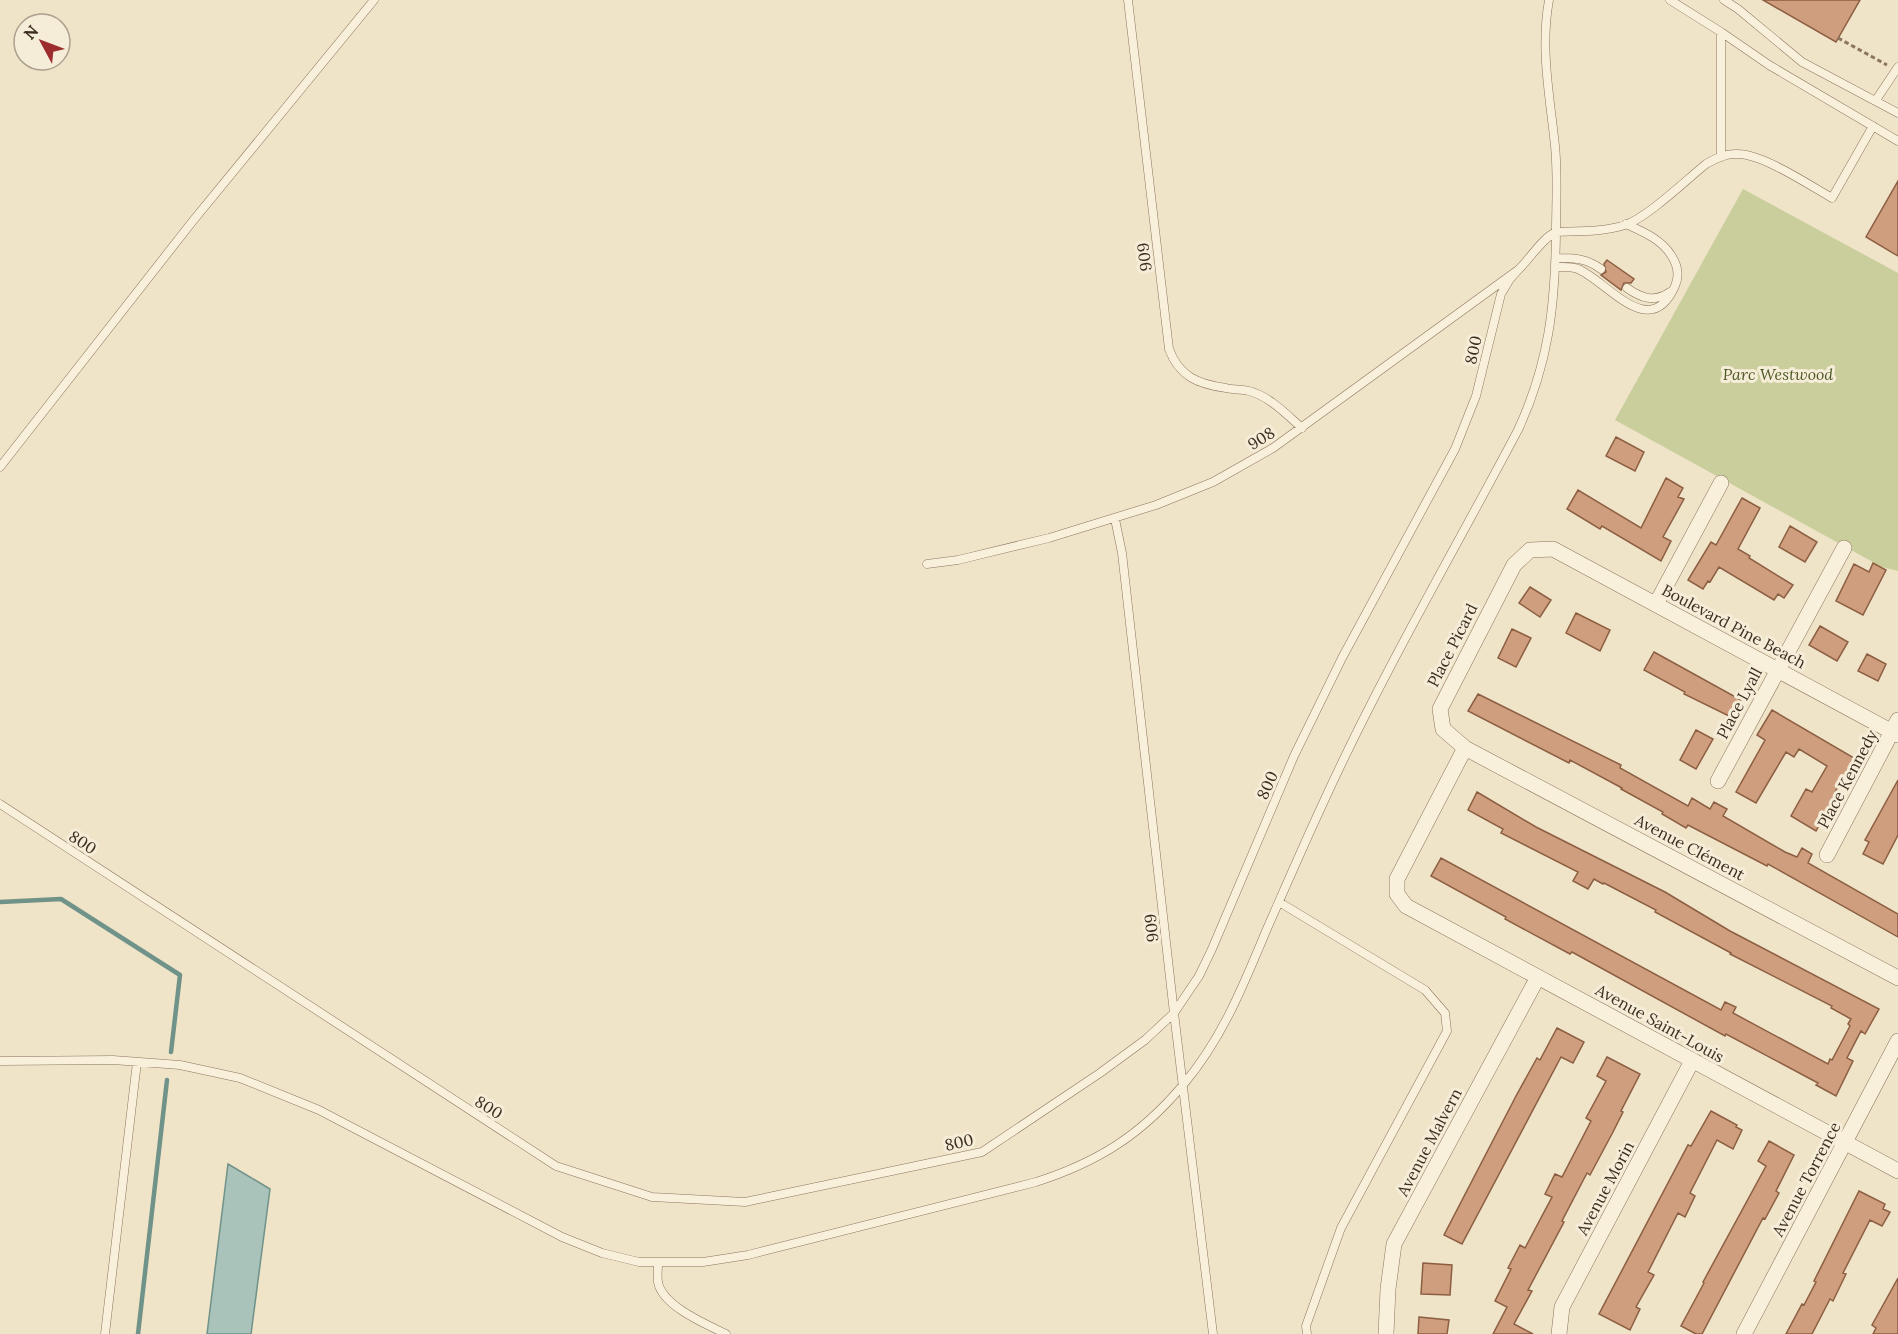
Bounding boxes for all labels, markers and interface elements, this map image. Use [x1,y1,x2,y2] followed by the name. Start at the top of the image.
[12,12,72,72] north arrow
[19,21,42,43] text: N
[1132,242,1156,272] street label: 909
[1460,334,1486,366] street label: 800
[1723,364,1833,384] park label: Parc Westwood
[1244,422,1278,454] street label: 908
[1659,580,1810,673] street label: Boulevard Pine Beach
[1422,600,1482,690] street label: Place Picard
[1712,664,1766,742] street label: Place Lyall
[1813,726,1882,832] street label: Place Kennedy
[1252,768,1282,802] street label: 800
[1631,809,1749,885] street label: Avenue Clément
[65,826,101,858] street label: 800
[1140,913,1162,943] street label: 909
[1591,979,1728,1067] street label: Avenue Saint-Louis
[1392,1084,1466,1200] street label: Avenue Malvern
[471,1091,507,1123] street label: 800
[1767,1118,1845,1240] street label: Avenue Torrence
[943,1129,975,1155] street label: 800
[1571,1137,1638,1239] street label: Avenue Morin

